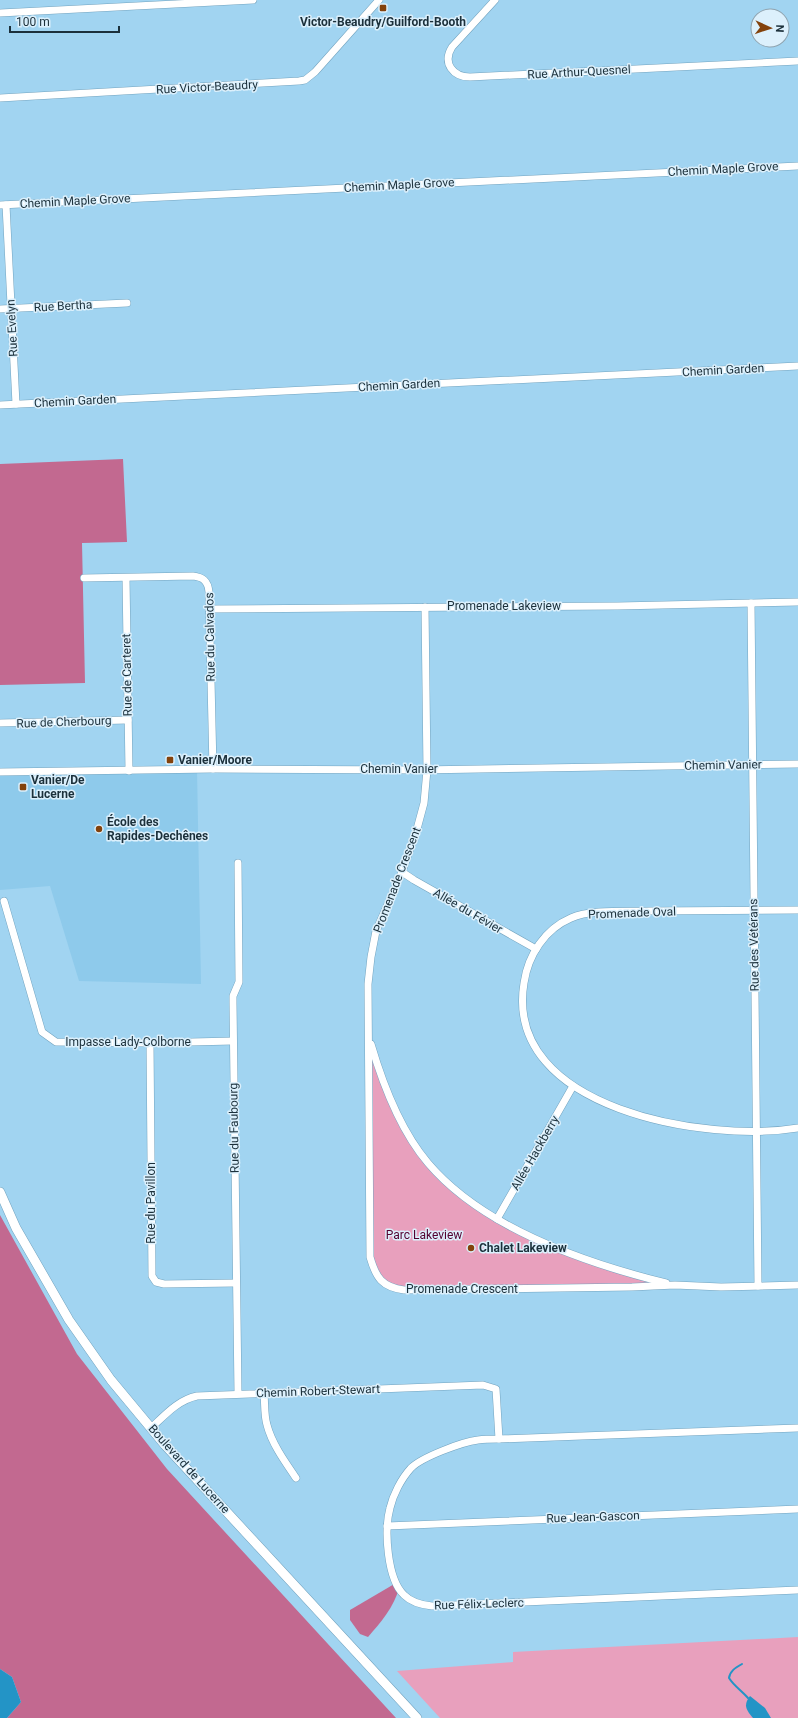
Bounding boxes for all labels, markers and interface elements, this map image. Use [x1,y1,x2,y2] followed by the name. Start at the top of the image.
[378,3,388,13] marker: Victor-Beaudry/Guilford-Booth
[10,8,119,34] scale bar
[750,8,790,48] north arrow
[16,15,50,29] text: 100 m
[300,15,466,29] place label: Victor-Beaudry/Guilford-Booth
[773,24,786,33] text: N
[527,62,631,82] street label: Rue Arthur-Quesnel
[156,77,259,97] street label: Rue Victor-Beaudry
[667,159,779,179] street label: Chemin Maple Grove
[343,175,455,195] street label: Chemin Maple Grove
[19,191,131,211] street label: Chemin Maple Grove
[33,297,93,315] street label: Rue Bertha
[4,299,20,357] street label: Rue Evelyn
[682,361,764,379] street label: Chemin Garden
[358,376,440,394] street label: Chemin Garden
[34,392,116,410] street label: Chemin Garden
[202,592,218,682] street label: Rue du Calvados
[447,599,561,613] street label: Promenade Lakeview
[119,633,135,716] street label: Rue de Carteret
[16,713,112,731] street label: Rue de Cherbourg
[178,753,253,767] place label: Vanier/Moore
[165,755,175,765] marker: Vanier/Moore
[684,757,762,773] street label: Chemin Vanier
[360,762,438,776] street label: Chemin Vanier
[31,773,85,801] place label: Vanier/De Lucerne
[18,782,28,792] marker: Vanier/De Lucerne
[107,814,208,843] place label: École des Rapides-Dechênes
[94,824,104,834] marker: École des Rapides-Dechênes
[370,825,424,935] street label: Promenade Crescent
[431,886,505,936] street label: Allée du Févier
[746,898,762,992] street label: Rue des Vétérans
[588,904,676,922] street label: Promenade Oval
[65,1035,191,1049] street label: Impasse Lady-Colborne
[226,1083,242,1173] street label: Rue du Faubourg
[508,1113,562,1193] street label: Allée Hackberry
[144,1162,158,1244] street label: Rue du Pavillon
[386,1228,462,1242] park label: Parc Lakeview
[479,1241,567,1255] place label: Chalet Lakeview
[466,1243,476,1253] marker: Chalet Lakeview
[406,1282,518,1296] street label: Promenade Crescent
[256,1382,380,1400] street label: Chemin Robert-Stewart
[145,1422,233,1516] street label: Boulevard de Lucerne
[546,1508,640,1526] street label: Rue Jean-Gascon
[434,1595,524,1613] street label: Rue Félix-Leclerc

